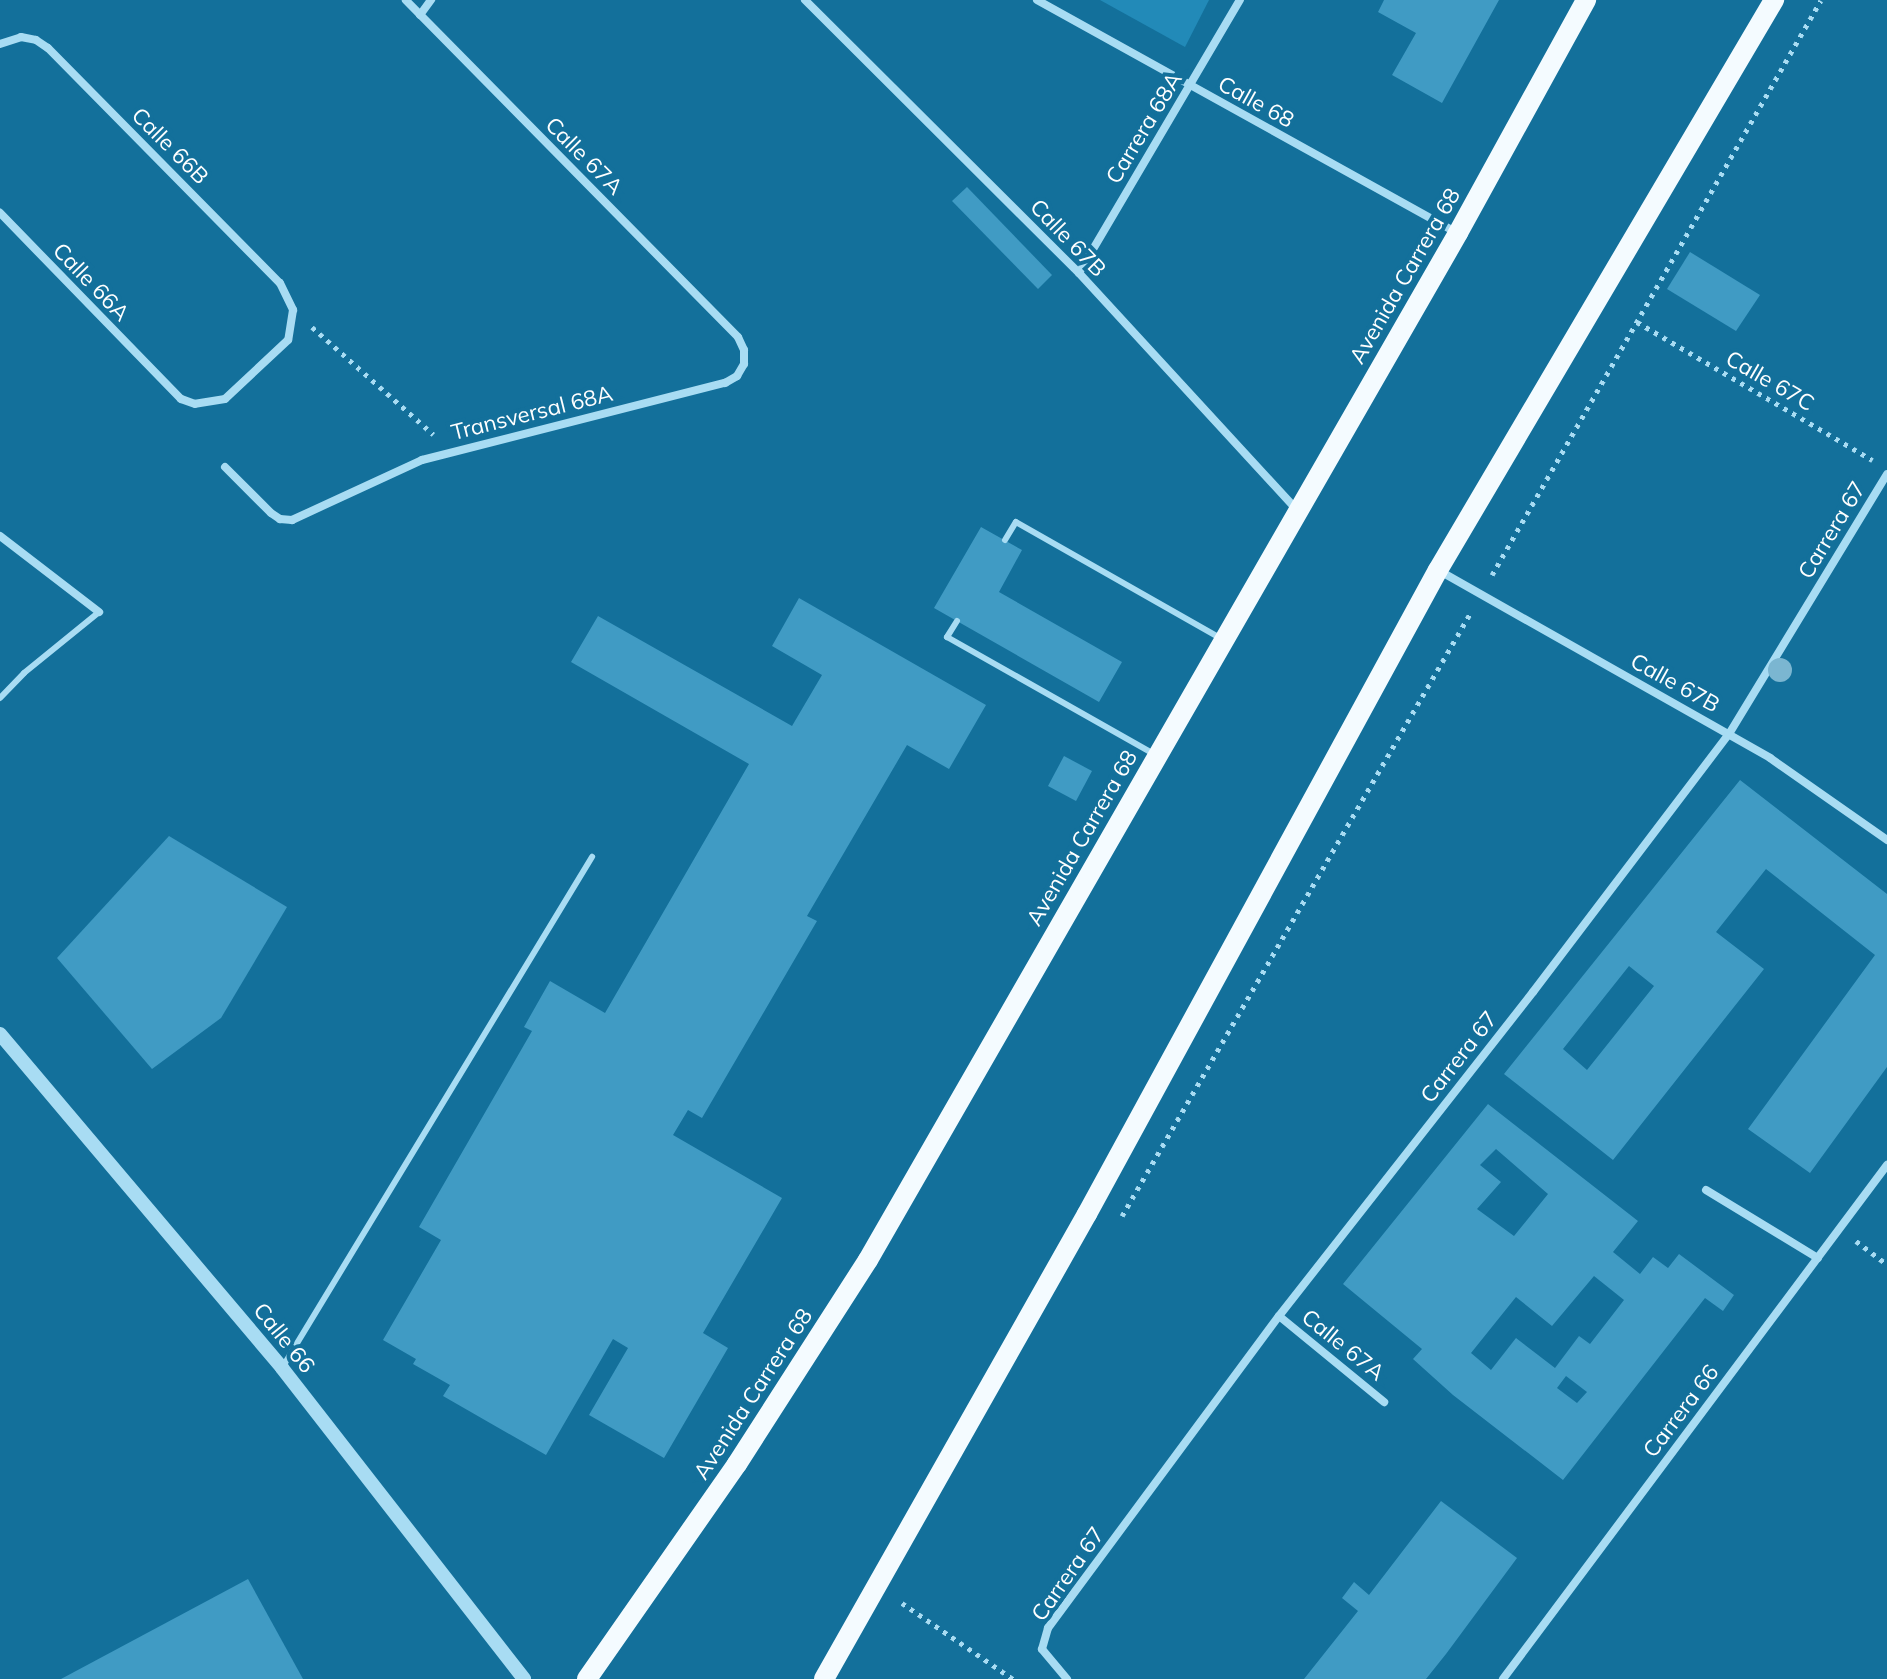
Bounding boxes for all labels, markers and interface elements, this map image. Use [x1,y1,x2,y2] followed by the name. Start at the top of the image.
[1100,68,1188,188] street label: Carrera 68A
[1214,70,1298,134] street label: Calle 68
[126,102,214,190] street label: Calle 66B
[540,112,628,200] street label: Calle 67A
[1344,184,1466,368] street label: Avenida Carrera 68
[1025,194,1111,282] street label: Calle 67B
[47,237,135,327] street label: Calle 66A
[1721,345,1819,417] street label: Calle 67C
[449,380,615,446] street label: Transversal 68A
[1793,477,1871,583] street label: Carrera 67
[1626,648,1724,718] street label: Calle 67B
[1021,746,1143,930] street label: Avenida Carrera 68
[1415,1006,1503,1108] street label: Carrera 67
[248,1298,320,1378] street label: Calle 66
[688,1304,818,1484] street label: Avenida Carrera 68
[1296,1304,1390,1386] street label: Calle 67A
[1638,1360,1724,1462] street label: Carrera 66
[1026,1522,1110,1626] street label: Carrera 67

